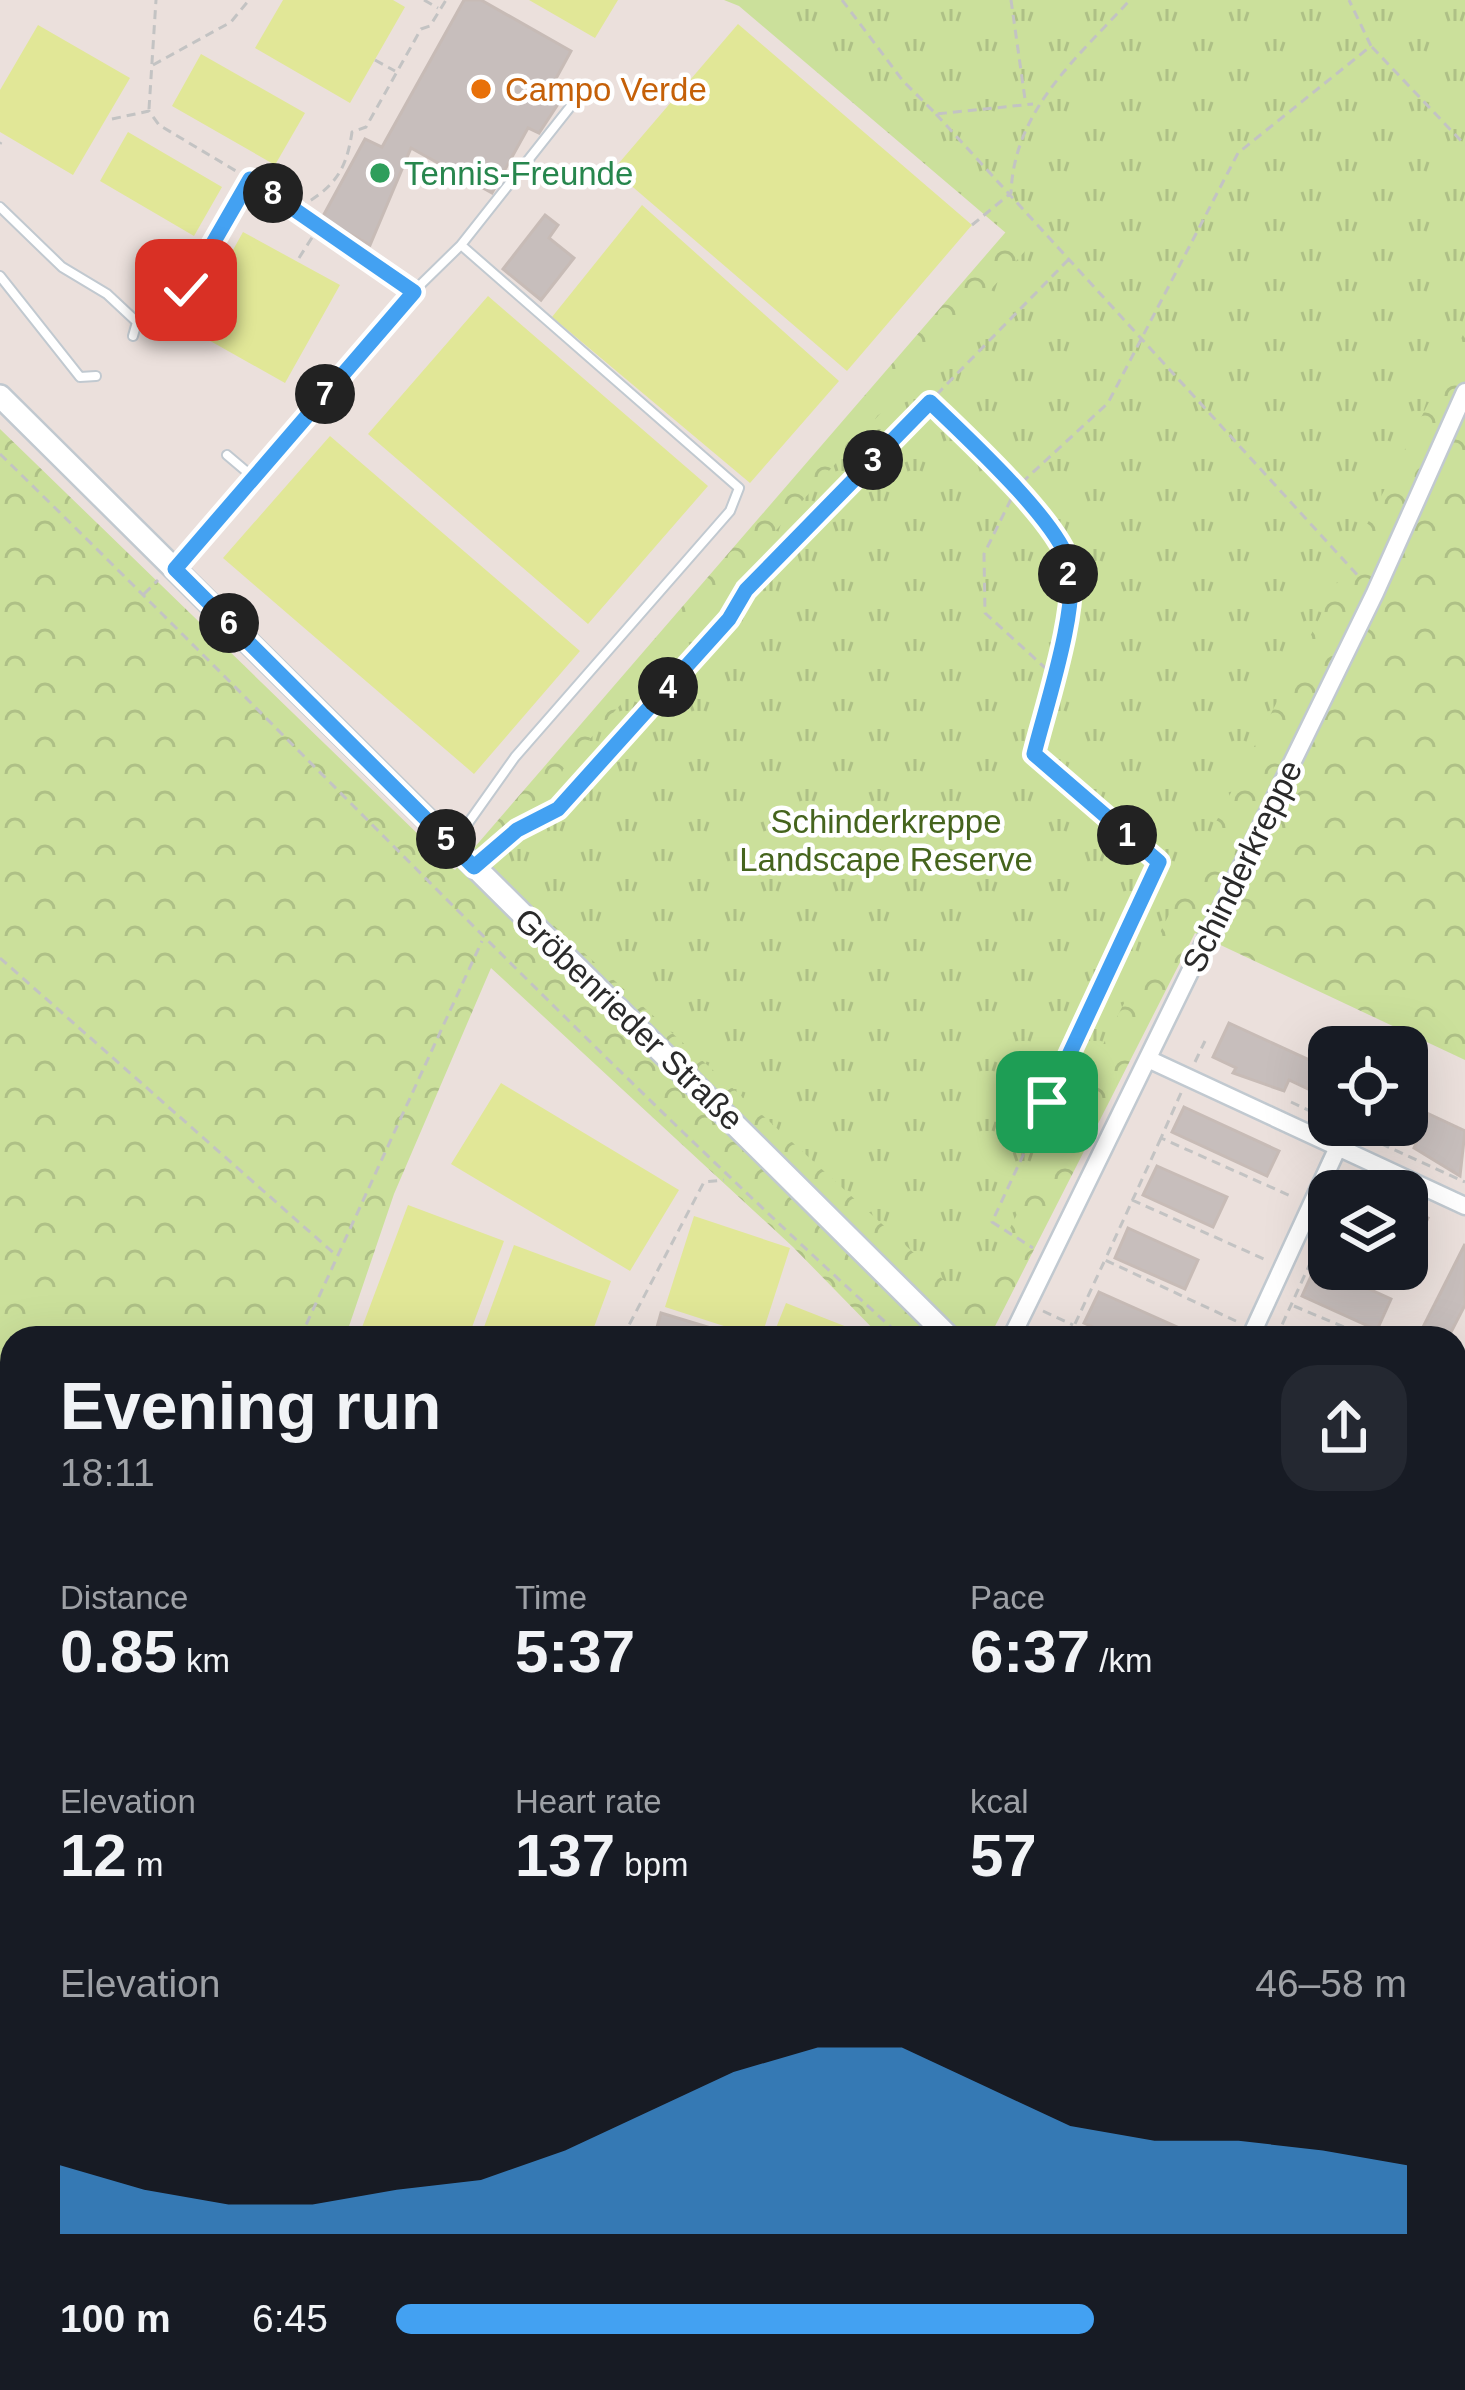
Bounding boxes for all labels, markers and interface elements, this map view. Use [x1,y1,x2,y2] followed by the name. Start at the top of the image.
[505,71,707,108] place label: Campo Verde
[468,76,494,102] marker: Campo Verde
[404,155,633,192] place label: Tennis-Freunde
[367,160,393,186] marker: Tennis-Freunde
[243,163,303,223] pin: 8
[264,174,282,211] text: 8
[135,239,237,341] pin
[153,257,219,323] icon: check
[295,364,355,424] pin: 7
[316,375,334,412] text: 7
[843,430,903,490] pin: 3
[864,441,882,478] text: 3
[1038,544,1098,604] pin: 2
[1059,555,1077,592] text: 2
[199,593,259,653] pin: 6
[220,604,238,641] text: 6
[638,657,698,717] pin: 4
[659,668,677,705] text: 4
[1175,754,1309,978] street label: Schinderkreppe
[739,803,1033,878] park label: Schinderkreppe Landscape Reserve
[1097,805,1157,865] pin: 1
[416,809,476,869] pin: 5
[1118,816,1136,853] text: 1
[437,820,455,857] text: 5
[507,901,751,1137] street label: Gröbenrieder Straße
[1308,1026,1428,1290] map controls
[1308,1026,1428,1146] button: locate
[996,1051,1098,1153] pin
[1014,1069,1080,1135] icon: arrive
[1308,1170,1428,1290] button: layers
[1281,1365,1407,1491] button: share
[60,1369,441,1443] text: Evening run
[60,1451,155,1494] text: 18:11
[60,1579,188,1616] text: Distance
[515,1579,587,1616] text: Time
[970,1579,1045,1616] text: Pace
[60,1618,177,1685] text: 0.85
[515,1618,635,1685] text: 5:37
[970,1618,1090,1685] text: 6:37
[177,1642,230,1679] text: km
[1090,1642,1152,1679] text: /km
[60,1783,196,1820] text: Elevation
[515,1783,662,1820] text: Heart rate
[970,1783,1029,1820] text: kcal
[60,1822,127,1889] text: 12
[515,1822,615,1889] text: 137
[970,1822,1037,1889] text: 57
[127,1846,163,1883] text: m
[615,1846,688,1883] text: bpm
[60,1962,220,2005] text: Elevation
[1255,1962,1407,2005] text: 46–58 m
[60,2297,171,2340] text: 100 m
[252,2297,328,2340] text: 6:45

